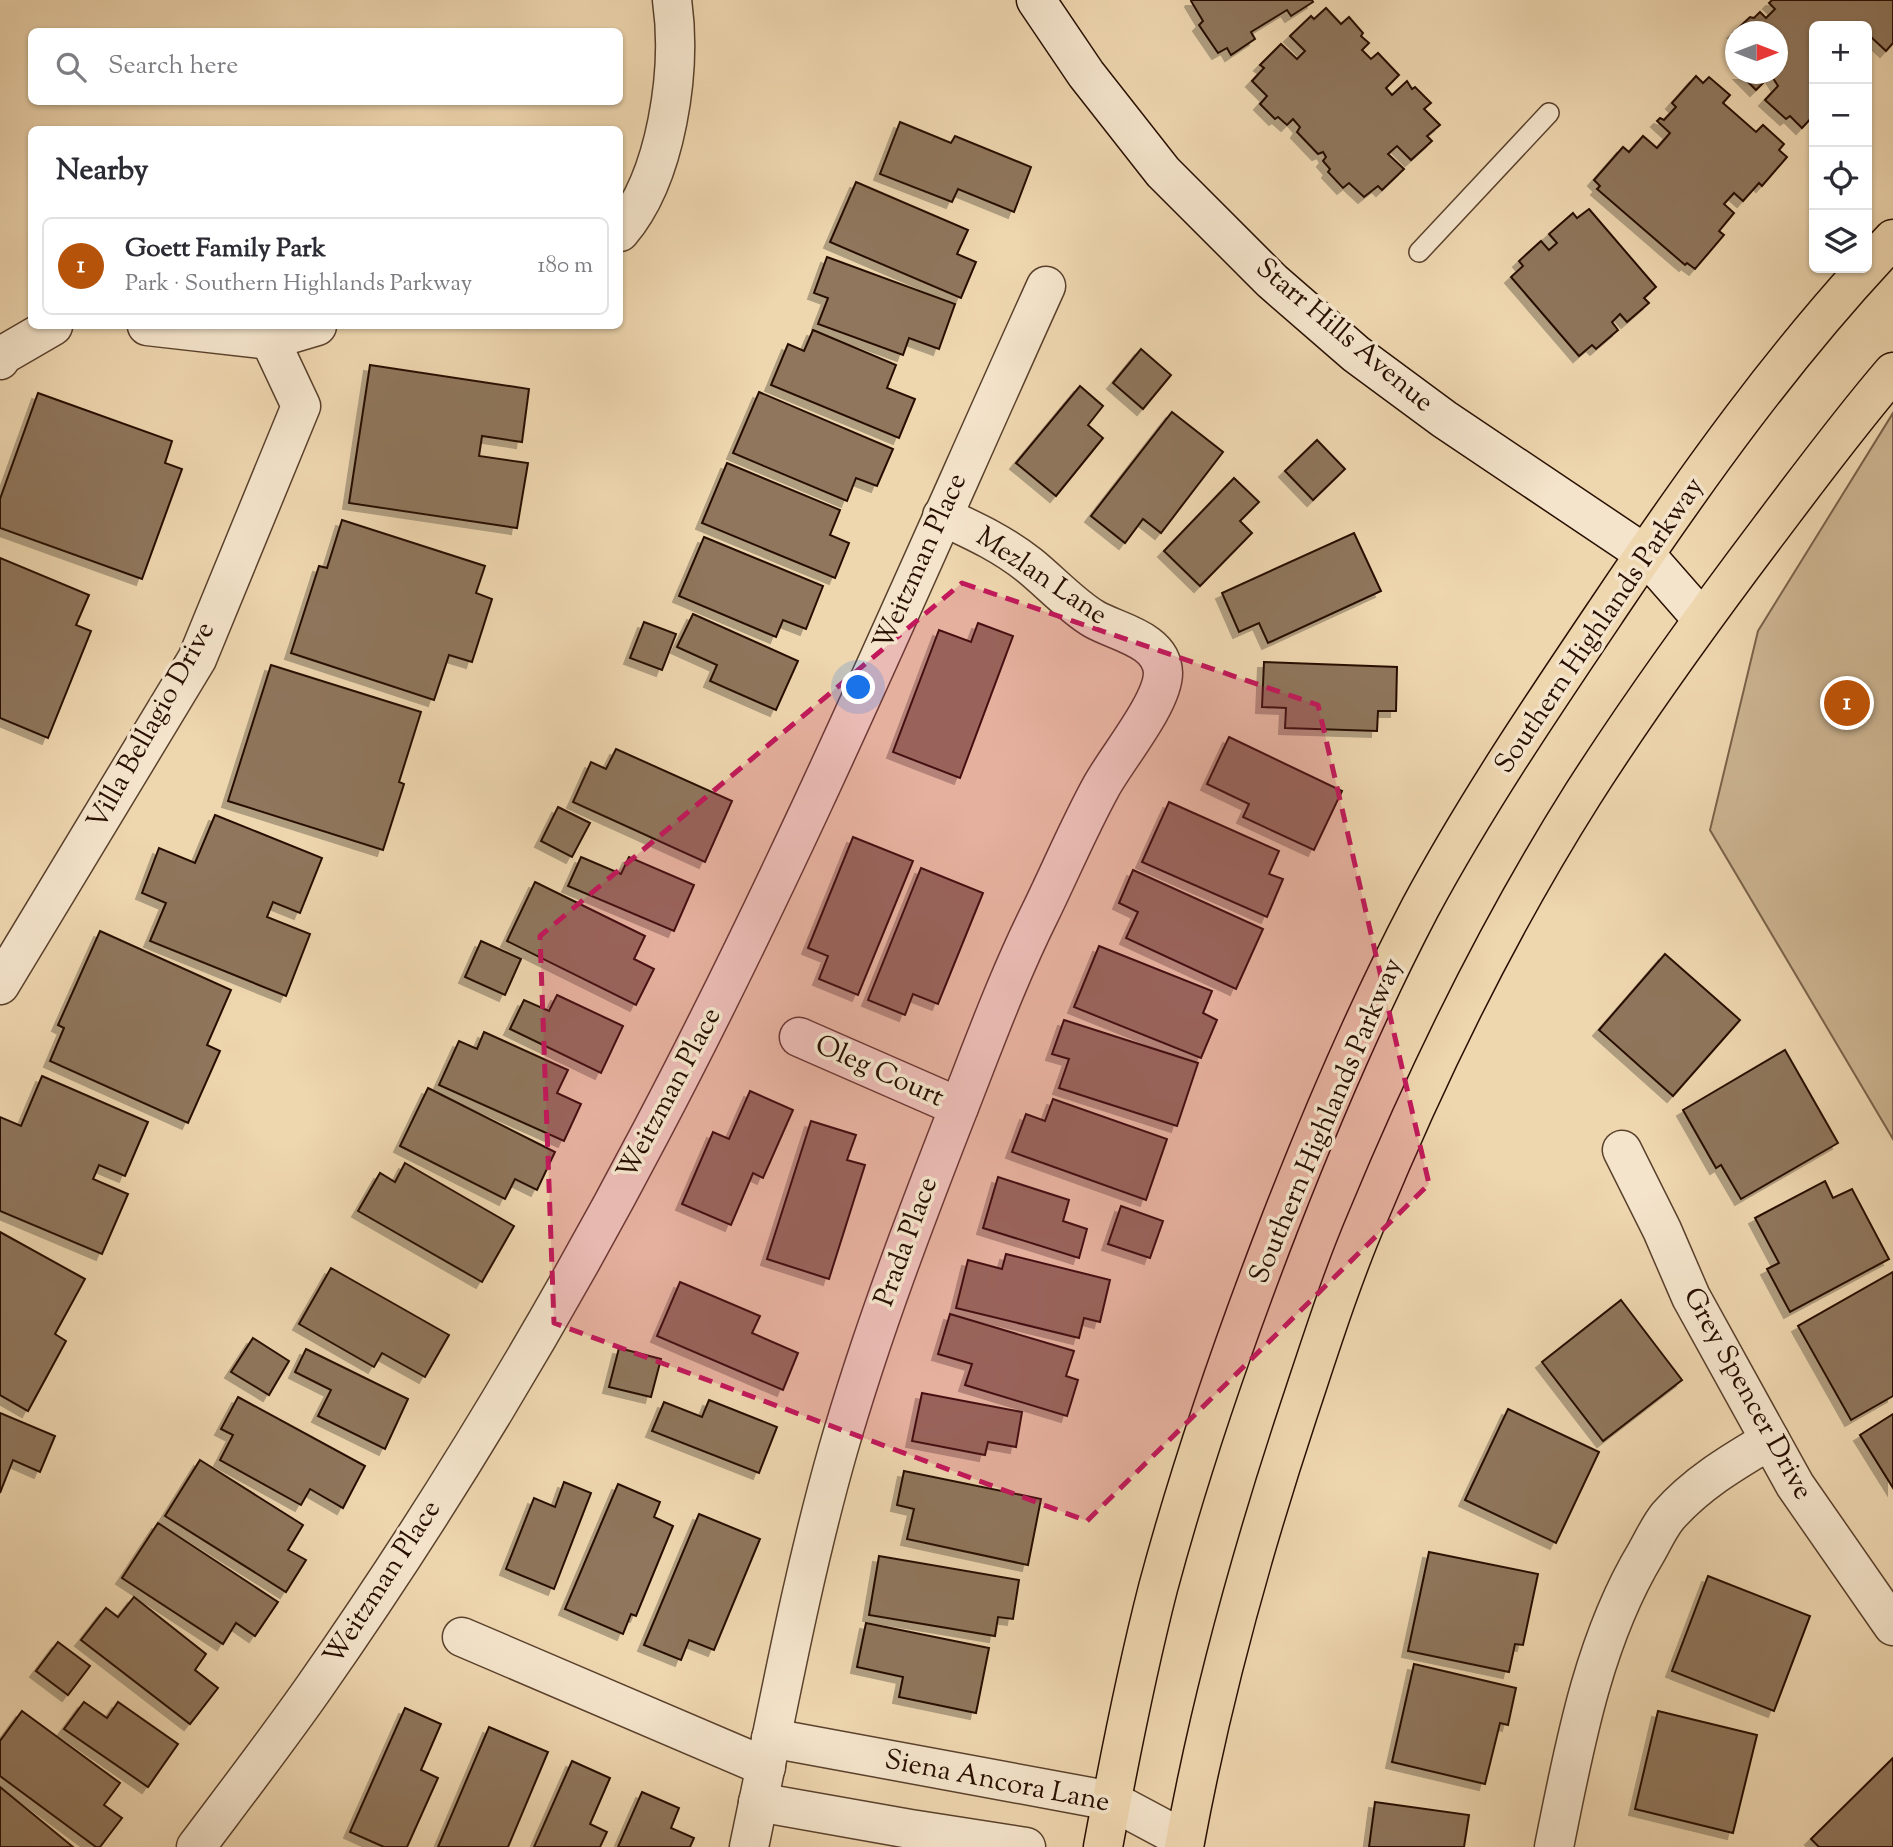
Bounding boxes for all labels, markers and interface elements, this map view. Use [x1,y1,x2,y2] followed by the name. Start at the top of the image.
[1725,21,1788,84] north arrow
[1809,21,1872,273] map controls
[1809,21,1872,84] button: +
[28,28,623,105] search box
[52,48,90,86] icon: search
[108,48,238,85] text: Search here
[1809,84,1872,147] button: −
[1809,147,1872,210] button: locate
[56,150,148,193] text: Nearby
[1809,210,1872,273] button: layers
[125,231,326,268] text: Goett Family Park
[1246,249,1442,423] street label: Starr Hills Avenue
[77,250,85,283] text: 1
[538,250,593,283] text: 180 m
[125,268,472,301] text: Park · Southern Highlands Parkway
[864,467,978,657] street label: Weitzman Place
[1486,470,1715,782] street label: Southern Highlands Parkway
[967,518,1115,636] street label: Mezlan Lane
[78,615,226,837] street label: Villa Bellagio Drive
[841,670,875,704] your location
[1824,677,1870,729] pin: 1
[1240,952,1414,1290] street label: Southern Highlands Parkway
[608,1001,732,1187] street label: Weitzman Place
[808,1026,950,1118] street label: Oleg Court
[865,1172,949,1312] street label: Prada Place
[1672,1281,1822,1507] street label: Grey Spencer Drive
[315,1493,451,1673] street label: Weitzman Place
[881,1741,1113,1823] street label: Siena Ancora Lane

